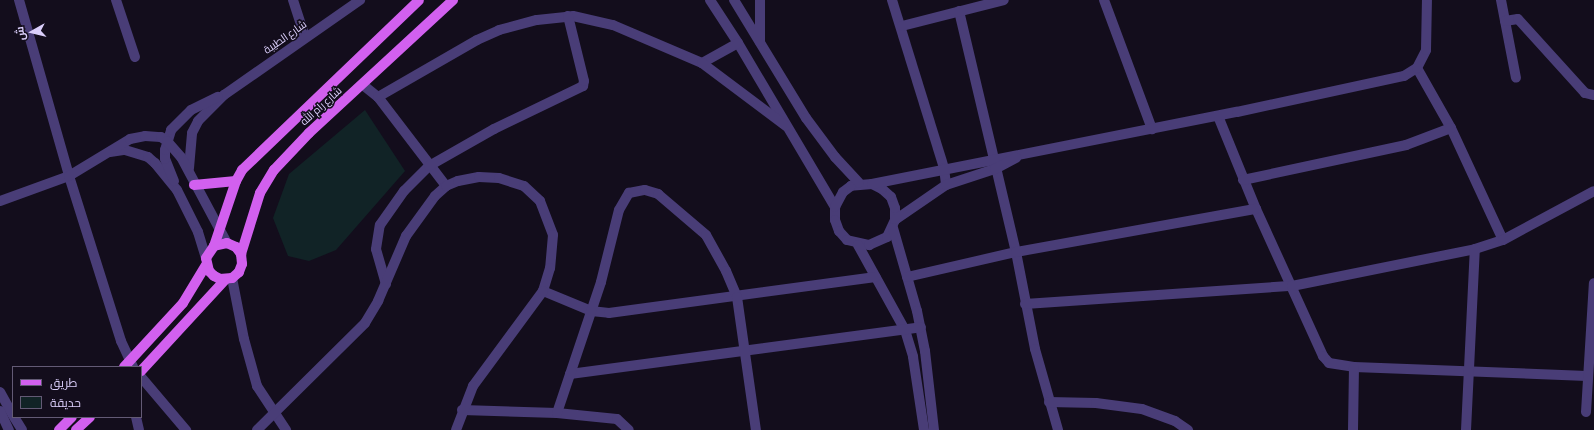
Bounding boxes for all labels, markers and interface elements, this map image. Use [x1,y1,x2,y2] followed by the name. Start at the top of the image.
[12,12,52,52] north arrow
[261,17,309,57] street label: شارع الطيبة
[13,26,27,41] text: ش
[297,84,345,128] street label: شارع رام الله
[12,366,142,418] legend
[50,376,77,390] text: طريق
[50,396,81,410] text: حديقة

